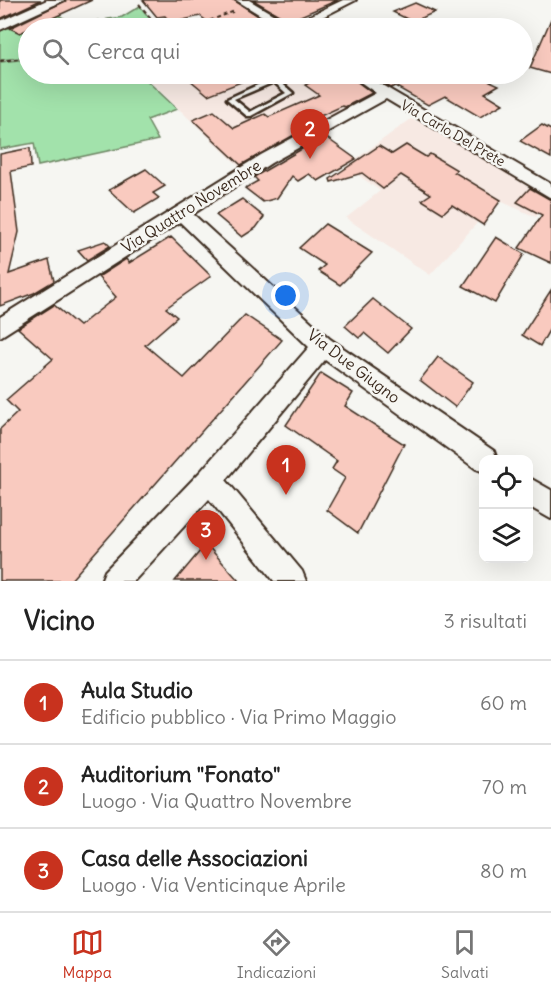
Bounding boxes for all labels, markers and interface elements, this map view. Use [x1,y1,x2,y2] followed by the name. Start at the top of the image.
[18,18,533,84] search box
[39,35,72,68] icon: search
[87,37,180,65] text: Cerca qui
[398,96,508,170] street label: Via Carlo Del Prete
[290,110,330,159] pin: 2
[118,155,264,257] street label: Via Quattro Novembre
[271,281,300,310] your location
[304,325,404,407] street label: Via Due Giugno
[266,446,306,495] pin: 1
[479,455,533,563] map controls
[479,455,533,509] button: locate
[479,509,533,563] button: layers
[186,510,226,560] pin: 3
[24,604,95,637] text: Vicino
[444,608,527,633] text: 3 risultati
[81,676,193,704] text: Aula Studio
[40,690,47,715] text: 1
[480,690,527,715] text: 60 m
[81,704,397,729] text: Edificio pubblico · Via Primo Maggio
[81,760,280,788] text: Auditorium "Fonato"
[38,774,49,799] text: 2
[482,774,527,799] text: 70 m
[81,788,352,813] text: Luogo · Via Quattro Novembre
[81,844,308,872] text: Casa delle Associazioni
[38,858,49,883] text: 3
[480,858,527,883] text: 80 m
[81,872,346,897] text: Luogo · Via Venticinque Aprile
[62,926,112,982] tab: Mappa
[237,926,316,982] tab: Indicazioni
[441,926,489,982] tab: Salvati

